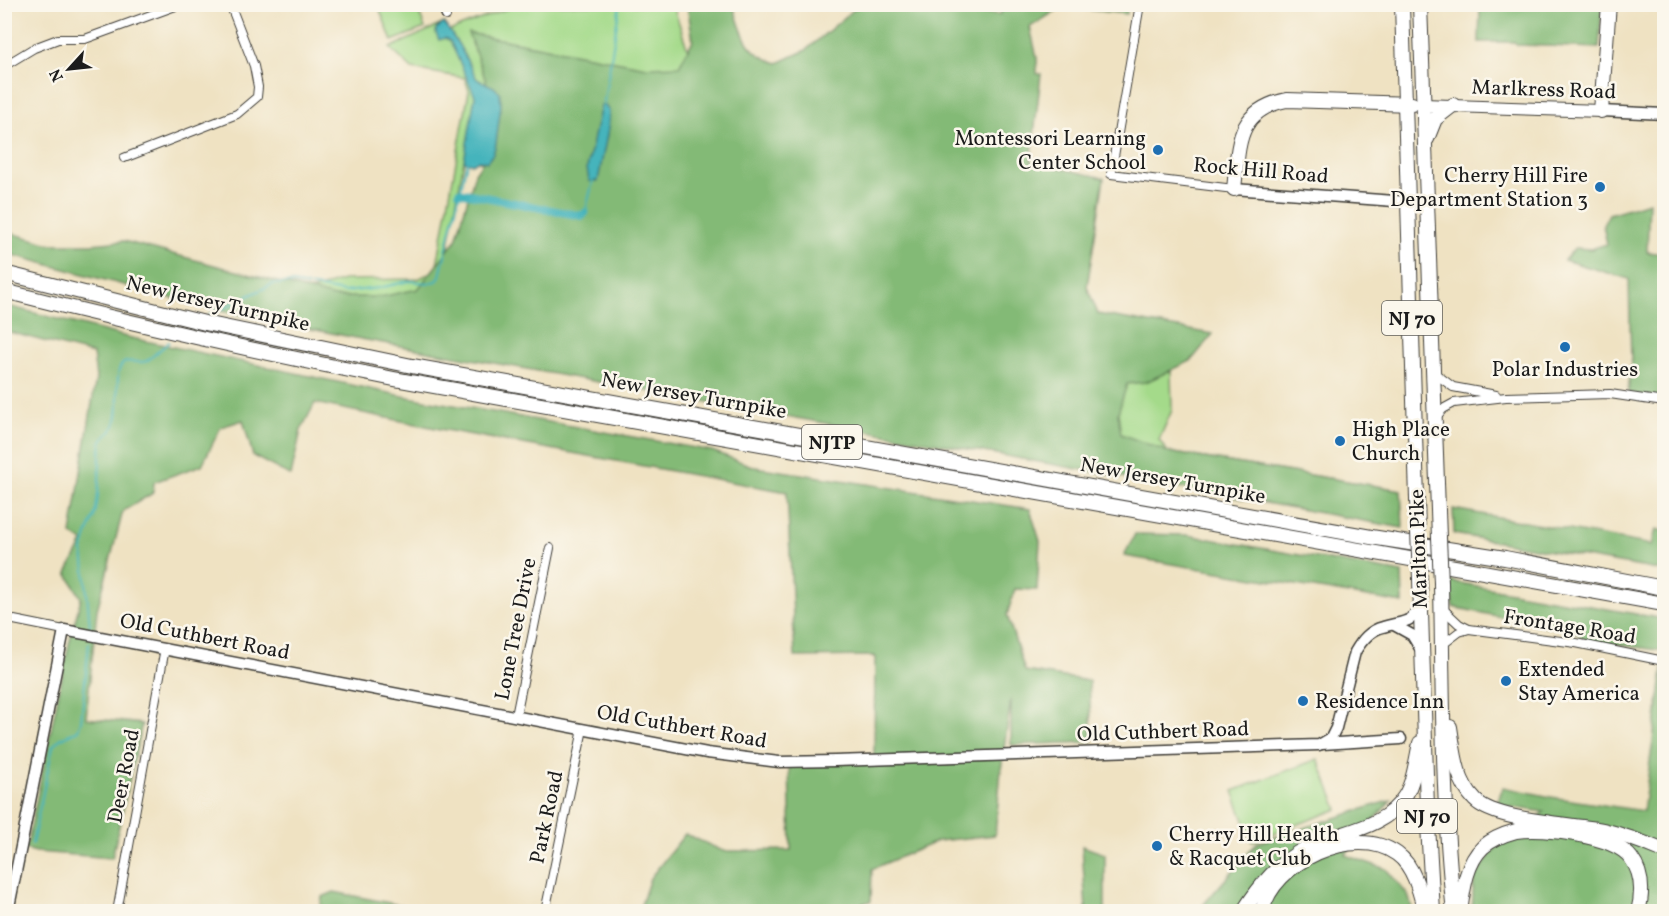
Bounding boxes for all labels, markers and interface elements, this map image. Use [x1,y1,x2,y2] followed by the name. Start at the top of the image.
[39,39,99,99] north arrow
[45,64,70,85] text: N
[1471,73,1617,108] street label: Marlkress Road
[954,125,1146,178] place label: Montessori Learning Center School
[1151,143,1165,157] marker: Montessori Learning Center School
[1192,151,1330,192] street label: Rock Hill Road
[1390,162,1588,215] place label: Cherry Hill Fire Department Station 3
[1593,180,1607,194] marker: Cherry Hill Fire Department Station 3
[123,269,312,340] street label: New Jersey Turnpike
[1382,301,1442,335] road number: NJ 70
[1558,340,1572,354] marker: Polar Industries
[1492,356,1638,385] place label: Polar Industries
[599,366,789,427] street label: New Jersey Turnpike
[1352,416,1450,469] place label: High Place Church
[802,425,862,459] road number: NJTP
[1333,434,1347,448] marker: High Place Church
[1078,451,1268,512] street label: New Jersey Turnpike
[1403,489,1436,609] street label: Marlton Pike
[488,555,545,703] street label: Lone Tree Drive
[1501,603,1638,652] street label: Frontage Road
[117,607,292,668] street label: Old Cuthbert Road
[1518,656,1640,709] place label: Extended Stay America
[1499,674,1513,688] marker: Extended Stay America
[1315,688,1445,717] place label: Residence Inn
[1296,694,1310,708] marker: Residence Inn
[594,698,769,757] street label: Old Cuthbert Road
[1076,715,1250,750] street label: Old Cuthbert Road
[101,727,148,826] street label: Deer Road
[523,768,571,867] street label: Park Road
[1397,799,1457,833] road number: NJ 70
[1169,821,1339,874] place label: Cherry Hill Health & Racquet Club
[1150,839,1164,853] marker: Cherry Hill Health & Racquet Club

